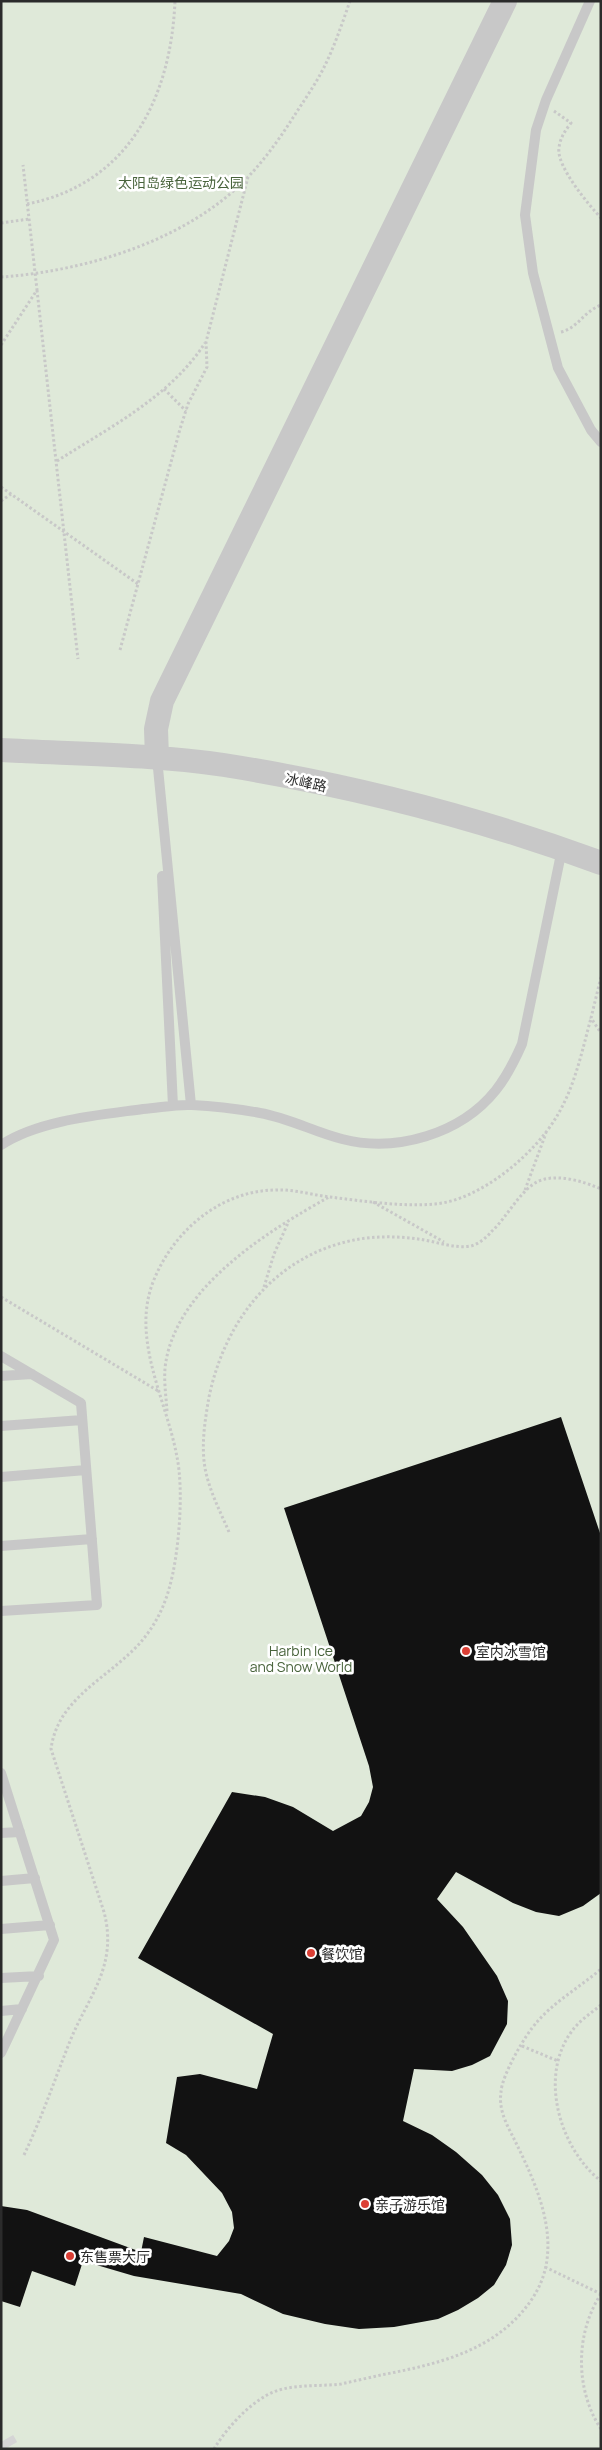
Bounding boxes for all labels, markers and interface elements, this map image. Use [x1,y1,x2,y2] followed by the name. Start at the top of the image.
[118,173,244,192] park label: 太阳岛绿色运动公园
[283,768,329,796] street label: 冰峰路
[250,1641,352,1676] park label: Harbin Ice and Snow World
[476,1642,546,1661] place label: 室内冰雪馆
[460,1645,472,1657] marker: 室内冰雪馆
[321,1944,363,1963] place label: 餐饮馆
[305,1947,317,1959] marker: 餐饮馆
[375,2195,445,2214] place label: 亲子游乐馆
[359,2198,371,2210] marker: 亲子游乐馆
[80,2247,150,2266] place label: 东售票大厅
[64,2250,76,2262] marker: 东售票大厅

